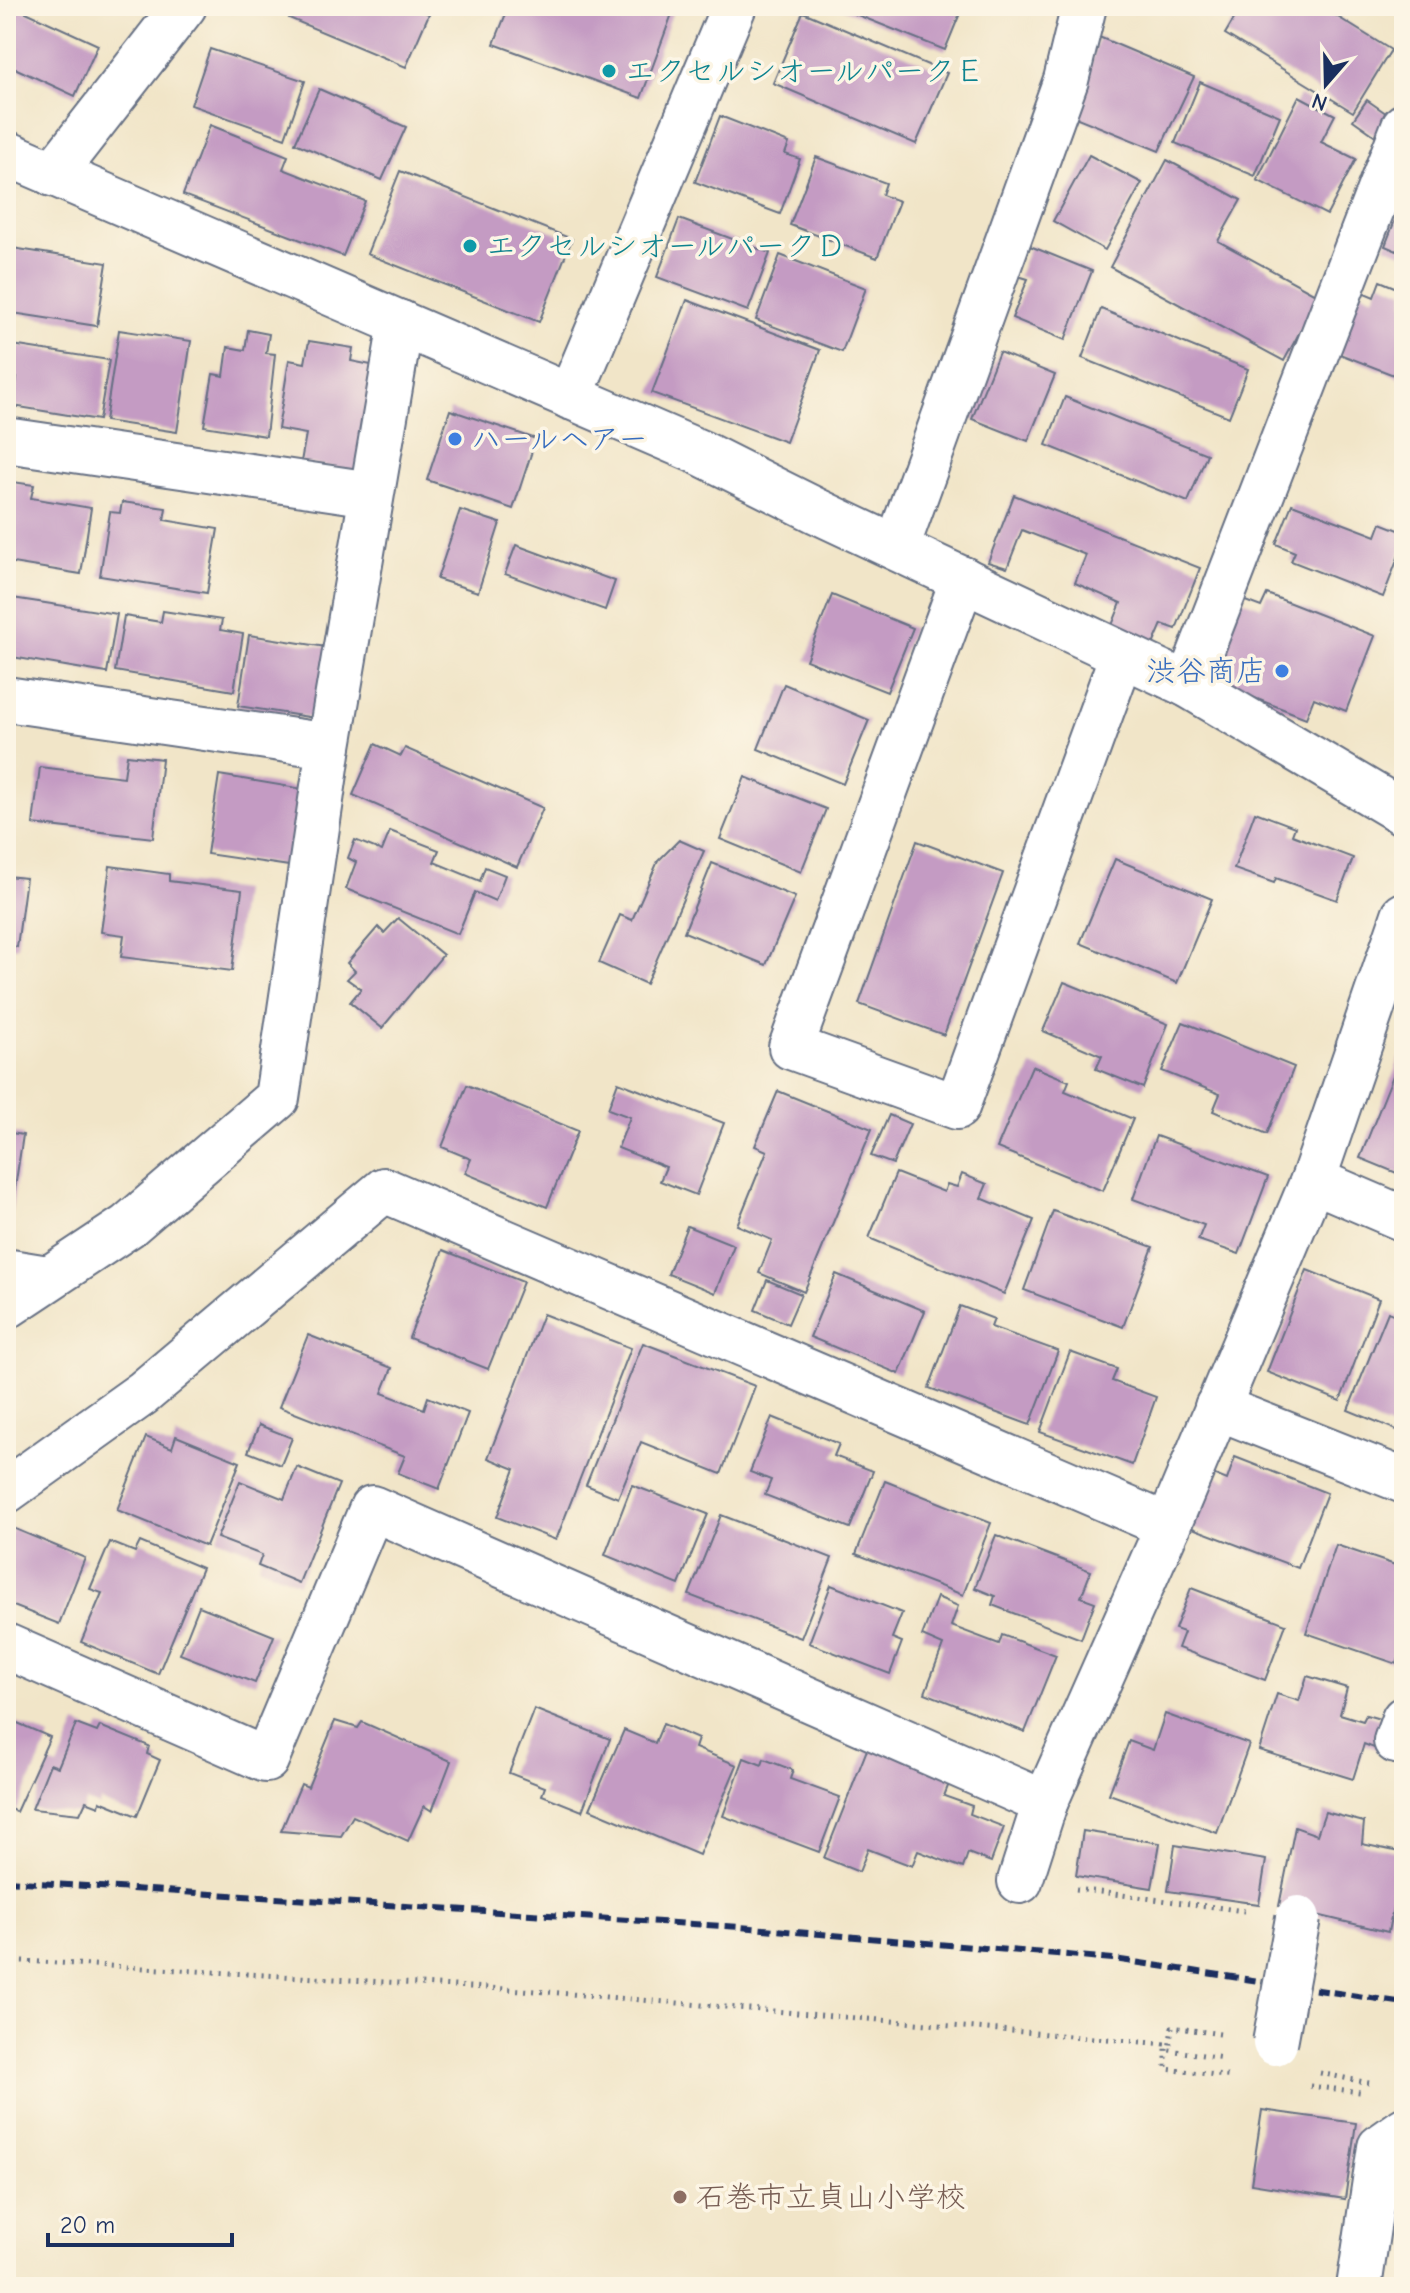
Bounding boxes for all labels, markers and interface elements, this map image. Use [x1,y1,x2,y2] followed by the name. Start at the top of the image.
[1286,44,1366,124] north arrow
[625,54,984,89] place label: エクセルシオールパークＥ
[600,62,618,80] marker: エクセルシオールパークＥ
[1308,87,1331,117] text: N
[486,229,845,264] place label: エクセルシオールパークＤ
[461,237,479,255] marker: エクセルシオールパークＤ
[471,422,648,457] place label: ハールヘアー
[446,430,464,448] marker: ハールヘアー
[1146,654,1266,689] place label: 渋谷商店
[1273,662,1291,680] marker: 渋谷商店
[696,2180,966,2215] place label: 石巻市立貞山小学校
[671,2188,689,2206] marker: 石巻市立貞山小学校
[48,2197,232,2247] scale bar
[60,2211,115,2239] text: 20 m

